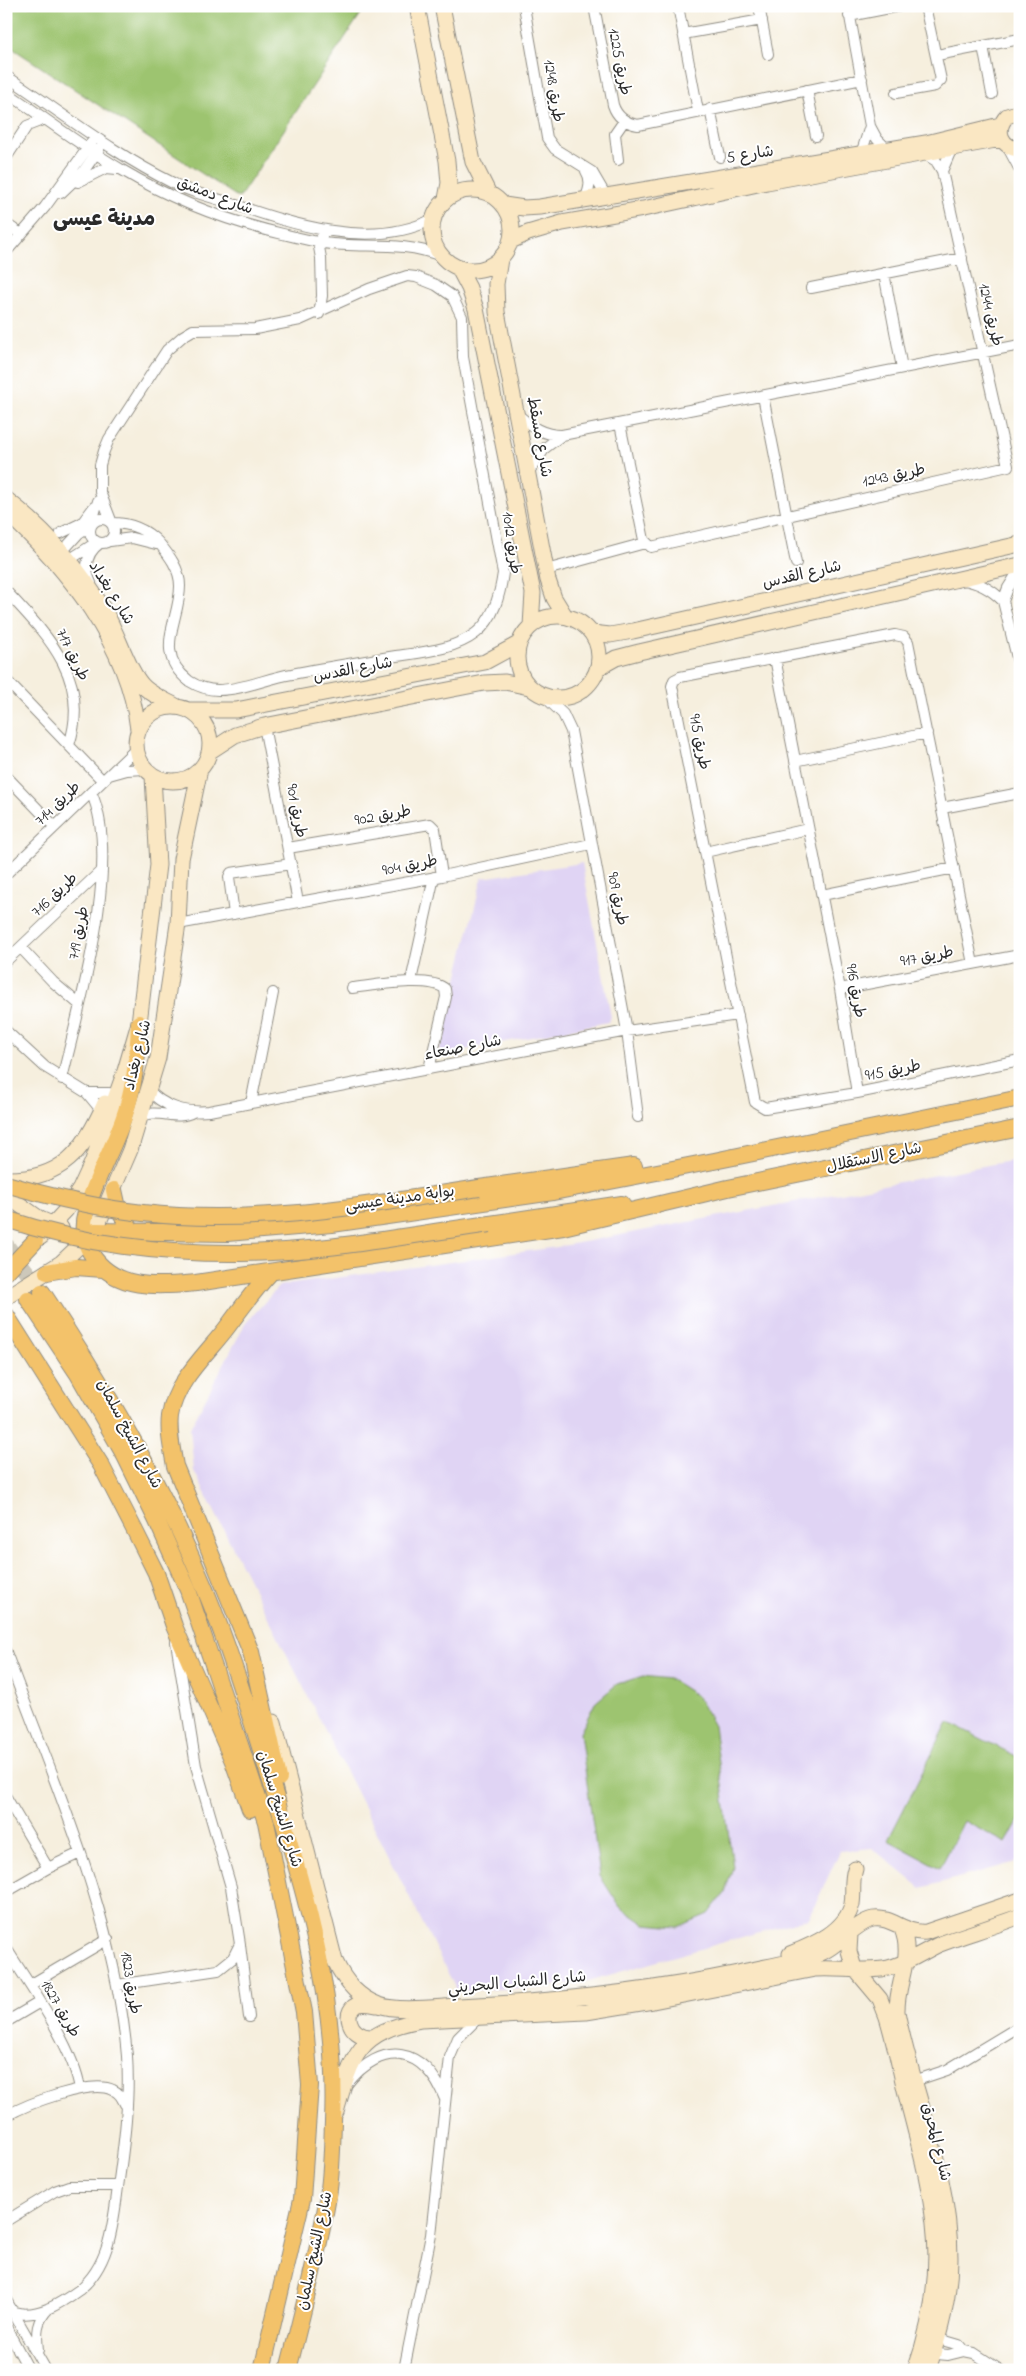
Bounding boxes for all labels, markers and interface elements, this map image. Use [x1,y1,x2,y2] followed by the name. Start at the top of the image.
[601,26,637,98] street label: طريق 1225
[536,58,570,124] street label: طريق 1248
[725,139,775,171] street label: شارع 5
[173,170,257,222] street label: شارع دمشق
[53,205,155,235] district label: مدينة عيسى
[971,281,1009,349] street label: طريق 1244
[520,395,558,479] street label: شارع مسقط
[860,458,928,494] street label: طريق 1243
[495,510,527,576] street label: طريق 1012
[760,554,844,596] street label: شارع القدس
[82,556,140,630] street label: شارع بغداد
[49,625,95,685] street label: طريق 717
[311,651,395,689] street label: شارع القدس
[682,712,716,772] street label: طريق 915
[30,776,86,832] street label: طريق 714
[279,782,313,840] street label: طريق 901
[353,799,413,833] street label: طريق 902
[380,849,440,883] street label: طريق 904
[26,867,84,923] street label: طريق 716
[600,870,634,928] street label: طريق 909
[62,904,96,962] street label: طريق 719
[898,940,956,974] street label: طريق 917
[838,962,872,1020] street label: طريق 916
[118,1017,158,1093] street label: شارع بغداد
[422,1029,504,1067] street label: شارع صنعاء
[863,1054,923,1088] street label: طريق 915
[824,1136,924,1180] street label: شارع الاستقلال
[344,1179,456,1219] street label: بوابة مدينة عيسى
[90,1375,168,1493] street label: شارع الشيخ سلمان
[250,1748,308,1870] street label: شارع الشيخ سلمان
[113,1950,147,2016] street label: طريق 1823
[447,1965,587,2002] street label: شارع الشباب البحريني
[34,1976,86,2042] street label: طريق 1827
[915,2100,957,2184] street label: شارع المحرق
[291,2189,339,2313] street label: شارع الشيخ سلمان

